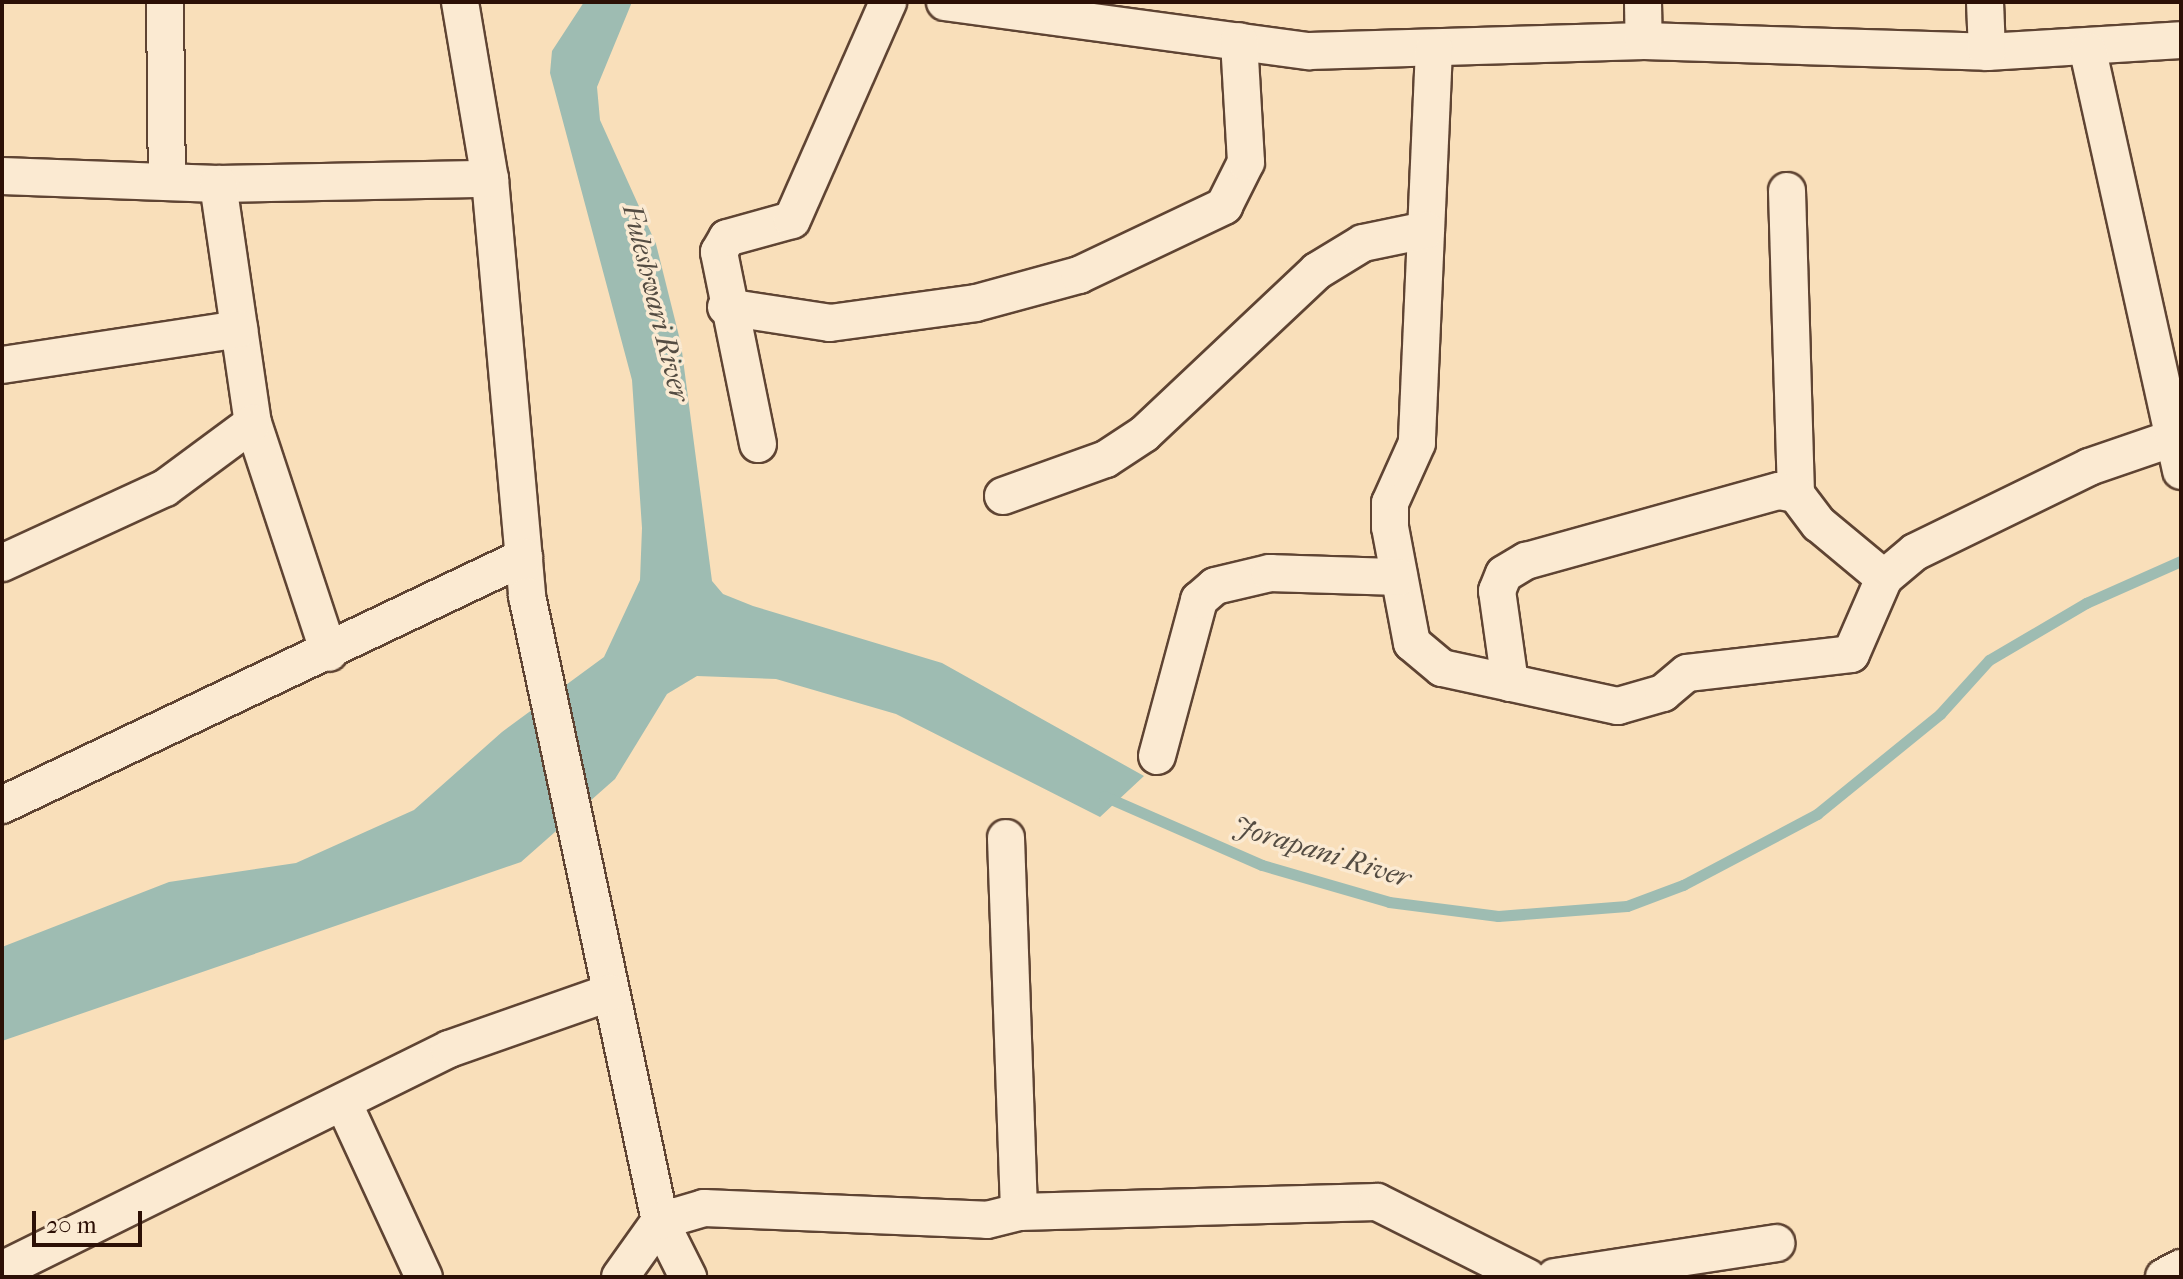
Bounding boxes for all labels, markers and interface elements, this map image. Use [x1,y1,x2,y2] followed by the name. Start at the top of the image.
[615,201,697,405] water label: Fuleshwari River
[1229,809,1415,895] water label: Jorapani River
[36,1195,146,1245] scale bar
[46,1211,97,1239] text: 20 m

